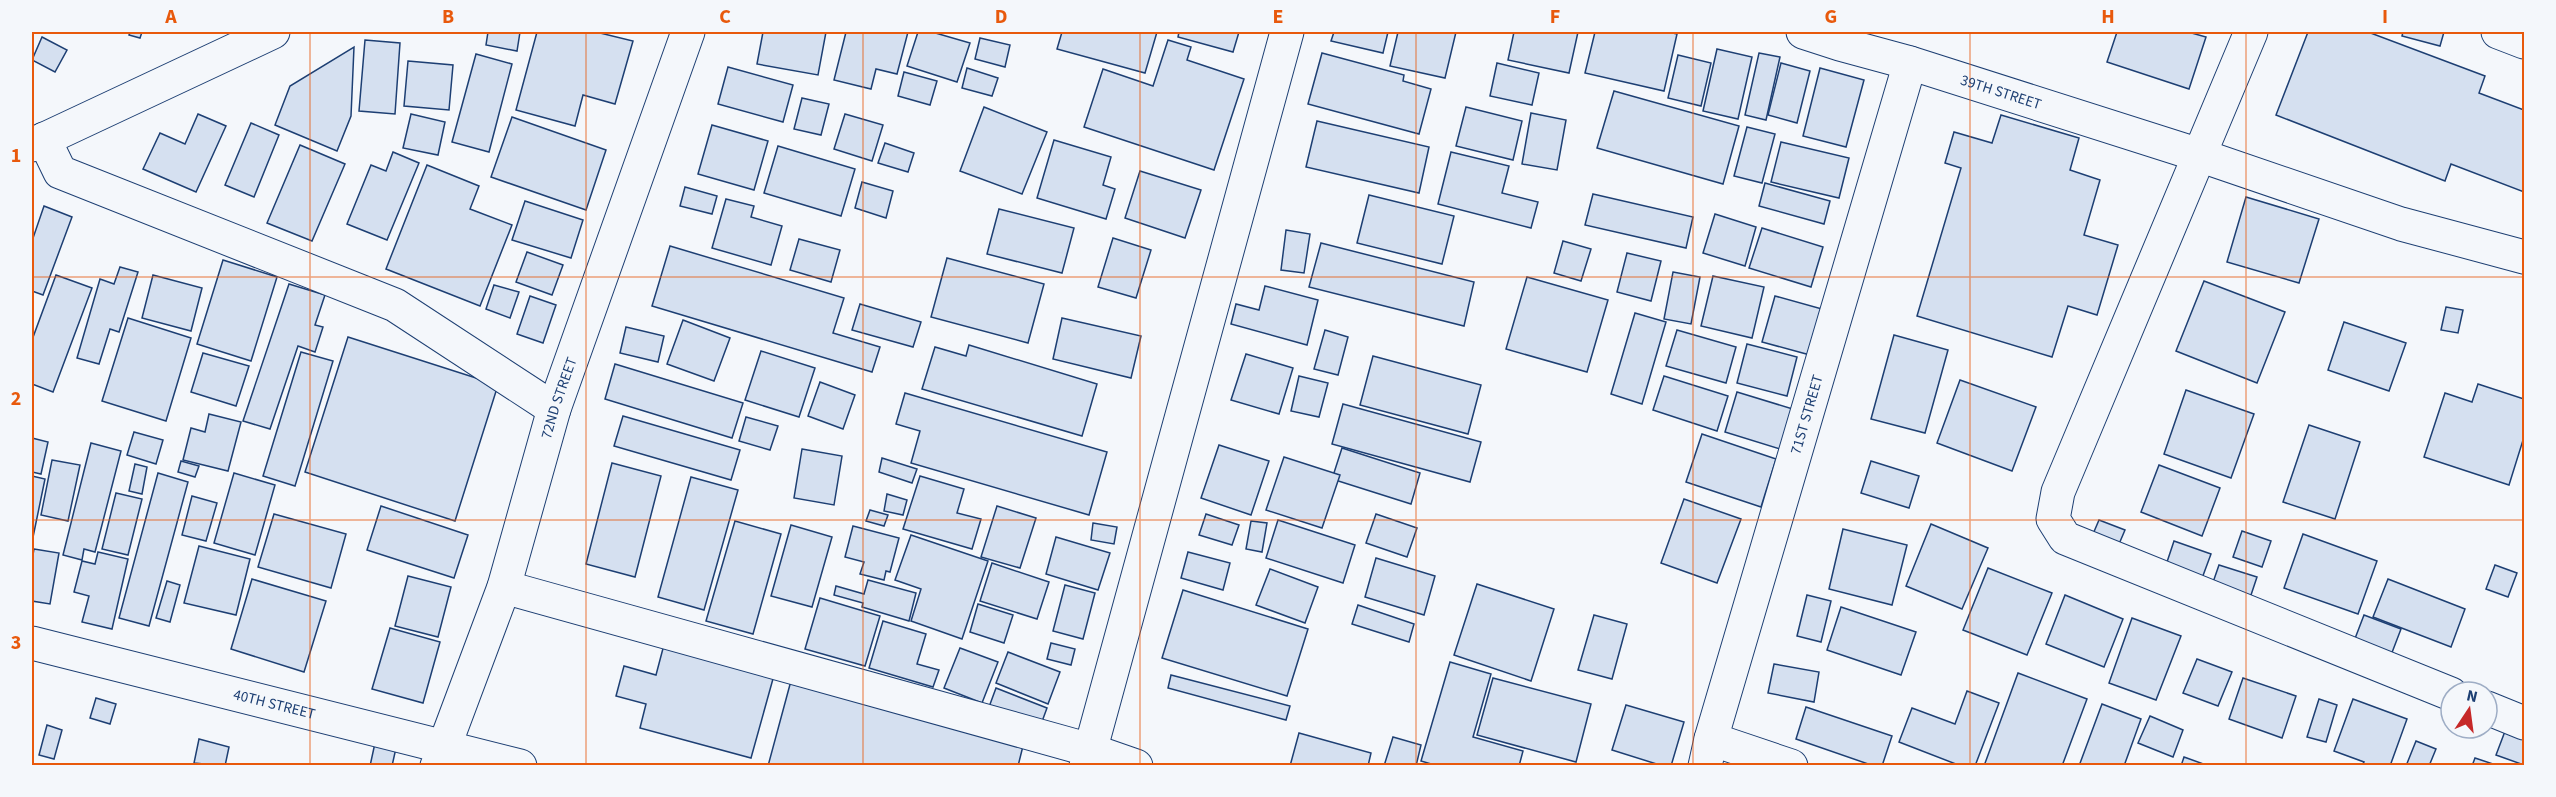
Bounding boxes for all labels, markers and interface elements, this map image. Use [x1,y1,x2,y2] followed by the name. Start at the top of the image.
[164,3,177,31] text: A
[442,3,454,31] text: B
[719,3,731,31] text: C
[995,3,1007,31] text: D
[1273,3,1283,31] text: E
[1550,3,1560,31] text: F
[1825,3,1837,31] text: G
[2101,3,2115,31] text: H
[2382,3,2388,31] text: I
[1958,70,2044,115] street label: 39TH STREET
[11,142,21,170] text: 1
[536,354,583,441] street label: 72ND STREET
[1785,372,1829,457] street label: 71ST STREET
[11,385,21,413] text: 2
[11,629,21,657] text: 3
[2439,680,2499,740] north arrow
[231,684,318,725] street label: 40TH STREET
[2464,684,2480,708] text: N

